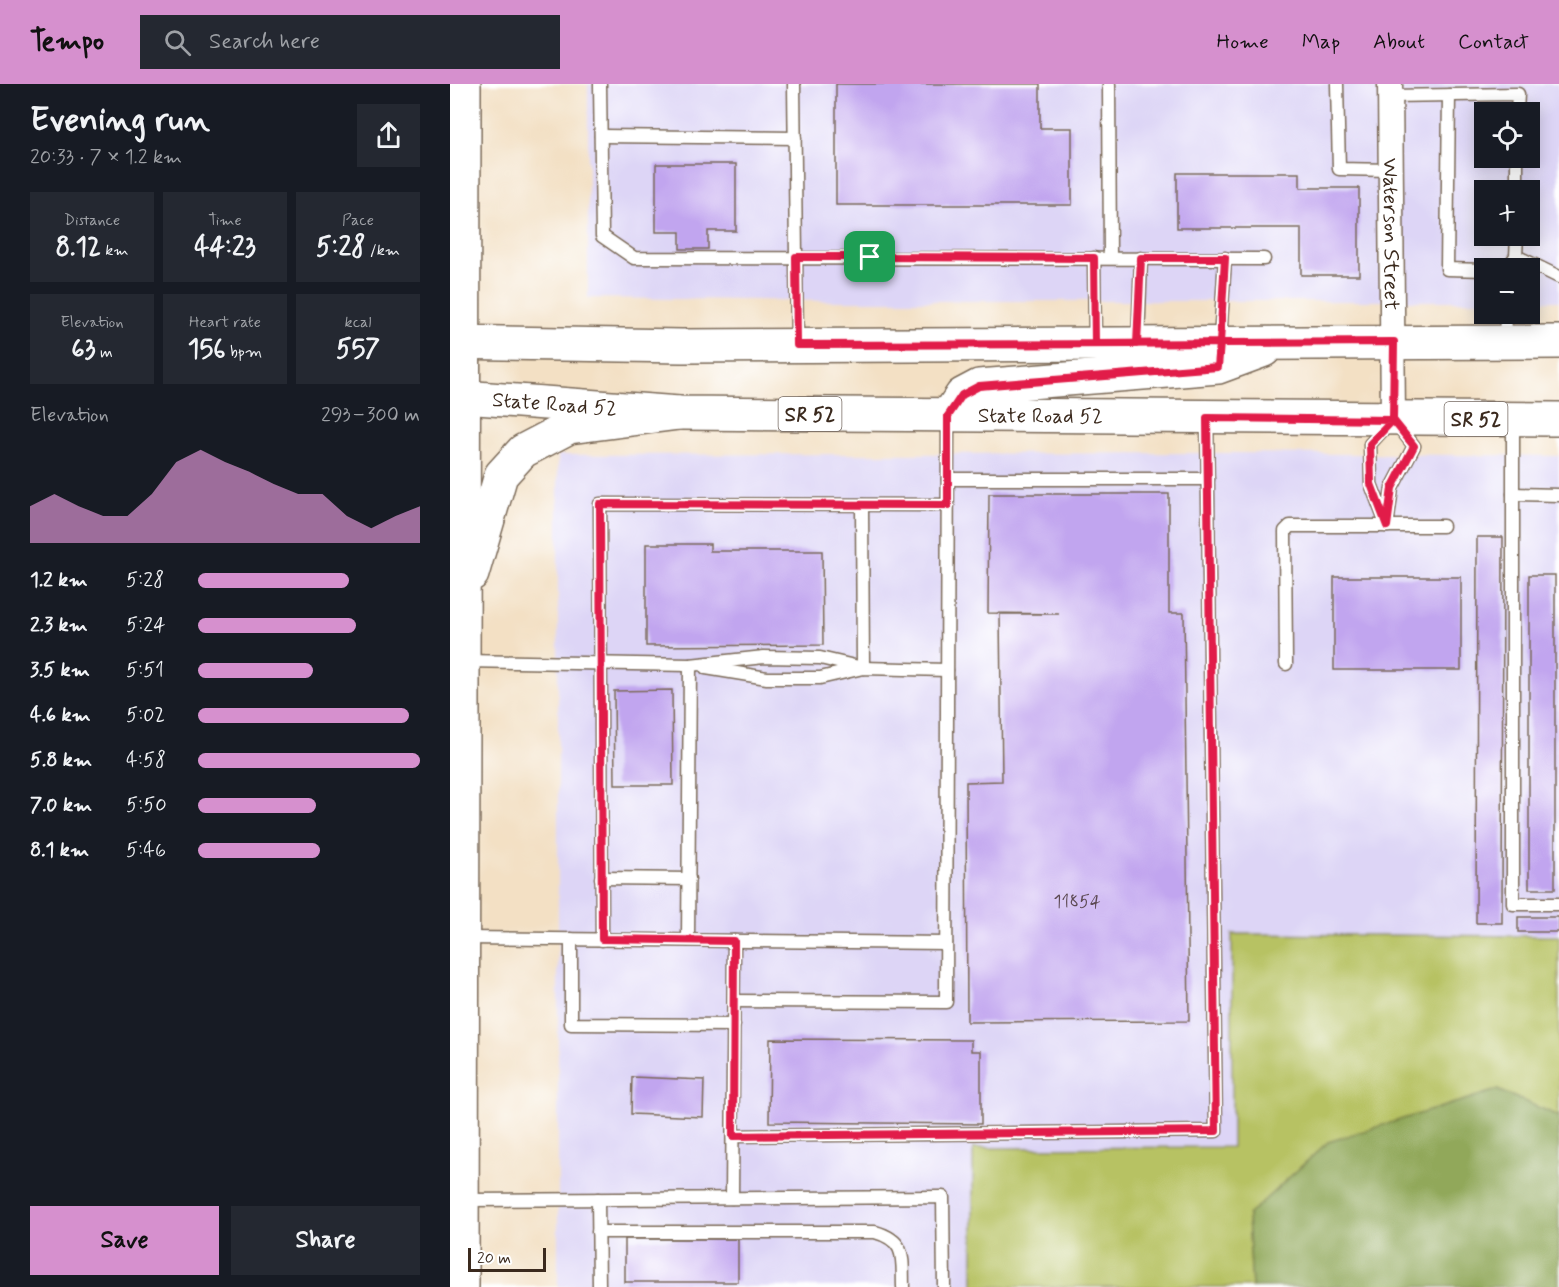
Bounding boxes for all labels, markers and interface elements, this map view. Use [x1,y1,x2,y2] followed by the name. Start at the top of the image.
[140,15,560,69] search box
[30,24,104,61] text: Tempo
[161,26,194,59] icon: search
[209,28,320,56] text: Search here
[1217,28,1269,56] text: Home
[1302,28,1340,56] text: Map
[1373,28,1425,56] text: About
[1458,28,1529,56] text: Contact
[30,99,210,143] text: Evening run
[1474,102,1540,324] map controls
[1474,102,1540,168] button: locate
[357,104,420,167] button: share
[30,144,182,171] text: 20:33 · 7 × 1.2 km
[1376,158,1405,310] street label: Waterson Street
[1474,180,1540,246] button: +
[64,210,120,231] text: Distance
[208,210,242,231] text: Time
[342,210,374,231] text: Pace
[55,231,101,265] text: 8.12
[194,231,256,265] text: 44:23
[316,231,365,265] text: 5:28
[844,231,895,282] pin
[101,240,129,261] text: km
[365,240,400,261] text: /km
[853,240,886,273] icon: arrive
[1474,258,1540,324] button: −
[61,312,124,333] text: Elevation
[189,312,261,333] text: Heart rate
[345,312,371,333] text: kcal
[71,333,96,367] text: 63
[188,333,226,367] text: 156
[336,333,380,367] text: 557
[96,342,113,363] text: m
[226,342,262,363] text: bpm
[491,386,618,423] street label: State Road 52
[778,397,842,431] road number: SR 52
[30,402,109,429] text: Elevation
[321,402,420,429] text: 293–300 m
[978,402,1103,431] street label: State Road 52
[1444,402,1508,436] road number: SR 52
[30,567,87,594] text: 1.2 km
[126,567,164,594] text: 5:28
[30,612,88,639] text: 2.3 km
[126,612,165,639] text: 5:24
[30,657,90,684] text: 3.5 km
[126,657,164,684] text: 5:51
[30,702,91,729] text: 4.6 km
[126,702,165,729] text: 5:02
[30,747,92,774] text: 5.8 km
[126,747,166,774] text: 4:58
[30,792,92,819] text: 7.0 km
[126,792,167,819] text: 5:50
[30,837,89,864] text: 8.1 km
[126,837,166,864] text: 5:46
[1053,890,1101,914] house number: 11854
[30,1206,219,1275] button: Save
[231,1206,420,1275] button: Share
[468,1245,546,1272] scale bar
[477,1248,511,1269] text: 20 m

